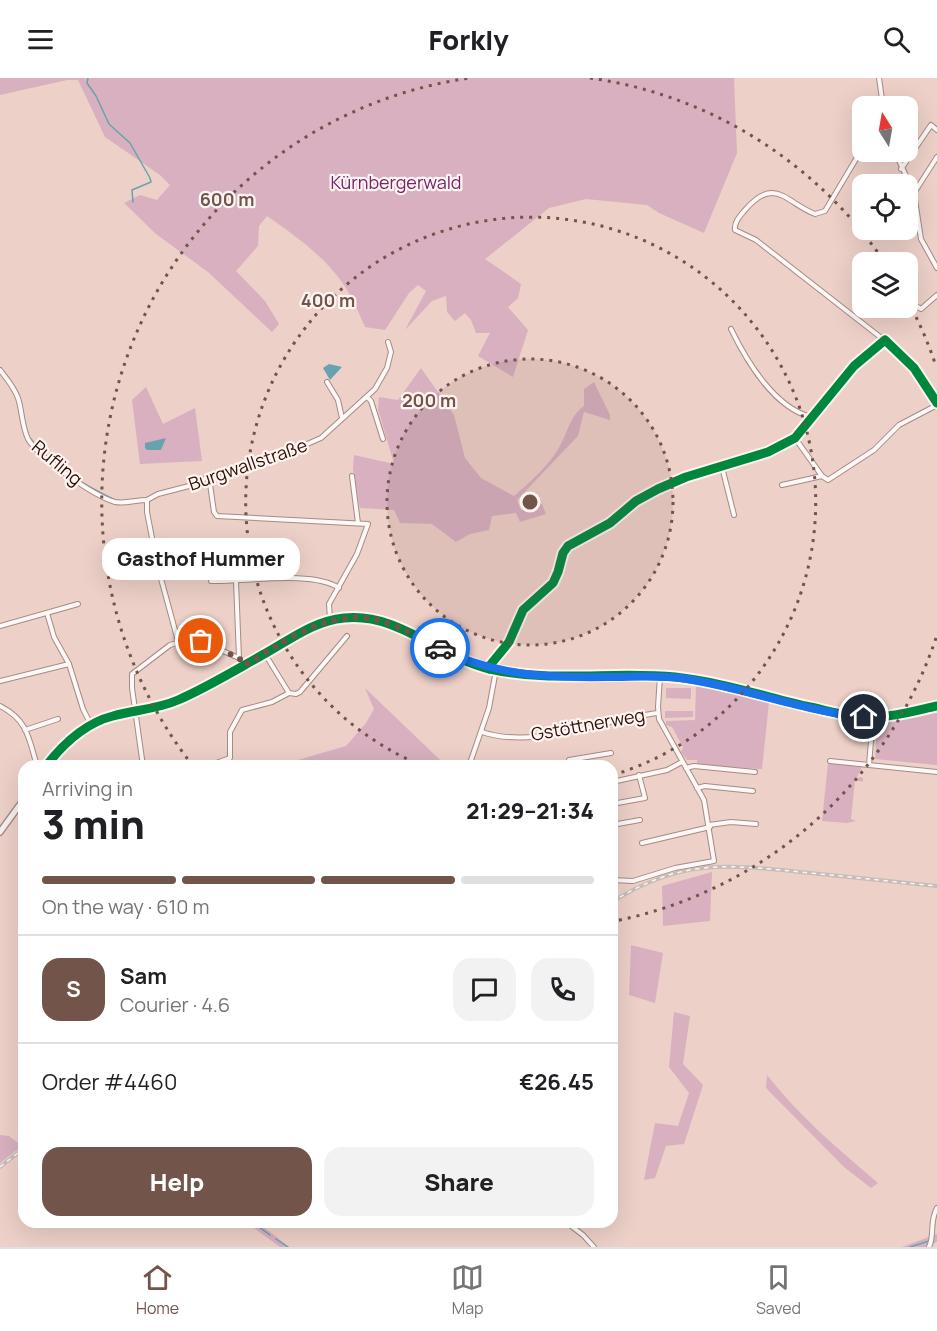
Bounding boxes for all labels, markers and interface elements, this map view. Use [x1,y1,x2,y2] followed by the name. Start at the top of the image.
[428,21,509,58] text: Forkly
[24,23,57,56] icon: menu
[880,23,913,56] icon: search
[852,96,918,162] north arrow
[852,96,918,318] map controls
[330,170,462,194] park label: Kürnbergerwald
[852,174,918,240] button: locate
[200,187,254,211] text: 600 m
[852,252,918,318] button: layers
[301,288,355,312] text: 400 m
[402,388,456,412] text: 200 m
[185,432,310,496] street label: Burgwallstraße
[27,434,88,490] street label: Rufling
[520,492,540,512] centre of rings
[102,539,300,581] callout: Gasthof Hummer
[117,545,285,572] text: Gasthof Hummer
[175,615,226,666] pin
[410,618,470,678] courier
[184,624,217,657] icon: bag
[424,632,457,665] icon: car
[838,691,889,742] pin
[847,700,880,733] icon: home
[529,702,647,746] street label: Gstöttnerweg
[42,775,133,802] text: Arriving in
[466,796,594,826] text: 21:29–21:34
[42,797,145,851] text: 3 min
[42,893,209,920] text: On the way · 610 m
[453,958,516,1021] button: chat
[531,958,594,1021] button: phone
[120,961,167,991] text: Sam
[66,974,81,1004] text: S
[120,991,230,1018] text: Courier · 4.6
[42,1067,177,1097] text: Order #4460
[519,1067,594,1097] text: €26.45
[42,1147,312,1216] button: Help
[324,1147,594,1216] button: Share
[136,1261,179,1319] tab: Home
[451,1261,484,1319] tab: Map
[756,1261,801,1319] tab: Saved

